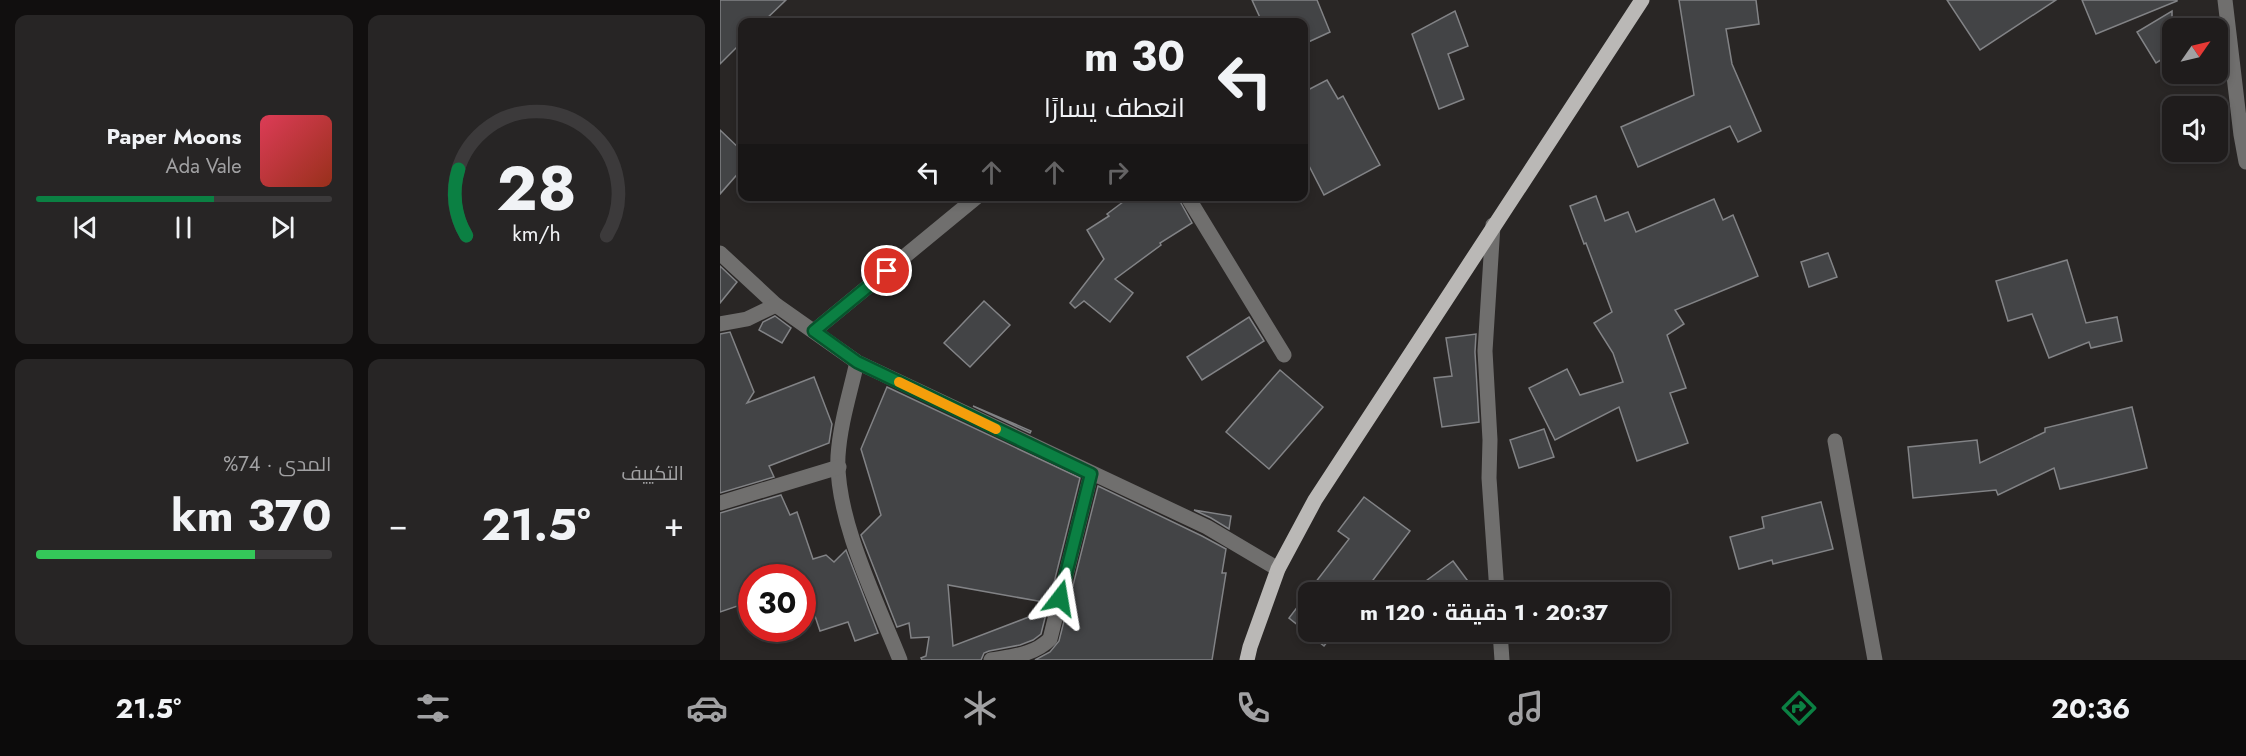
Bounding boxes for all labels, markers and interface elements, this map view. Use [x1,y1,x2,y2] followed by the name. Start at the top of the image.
[2162,18,2228,84] north arrow
[2162,18,2228,162] map controls
[1084,26,1185,87] text: 30 m
[1206,42,1284,120] icon: left
[1044,88,1185,127] text: انعطف يسارًا
[2162,96,2228,162] button: sound
[107,120,242,152] text: Paper Moons
[496,144,576,234] text: 28
[166,152,242,181] text: Ada Vale
[912,156,945,189] icon: left
[975,156,1008,189] icon: ahead
[1038,156,1071,189] icon: ahead
[1101,156,1134,189] icon: right
[69,211,102,244] icon: previous
[167,211,200,244] icon: pause
[266,211,299,244] icon: next
[512,219,560,250] text: km/h
[861,245,912,296] pin
[870,254,903,287] icon: arrive
[223,450,332,479] text: المدى · 74%
[621,459,684,488] text: التكييف
[171,483,332,548] text: 370 km
[481,492,591,557] text: 21.5°
[389,501,408,548] text: −
[664,501,684,548] text: +
[738,564,816,642] speed limit sign: 30
[1028,566,1092,630] position arrow
[1360,596,1608,628] text: 20:37 · 1 دقيقة · 120 m
[412,687,454,729] icon: filters
[686,687,728,729] icon: car
[959,687,1001,729] icon: climate
[1232,687,1274,729] icon: phone
[1505,687,1547,729] icon: music
[1778,687,1820,729] icon: directions
[116,689,181,728] text: 21.5°
[2051,689,2130,728] text: 20:36

